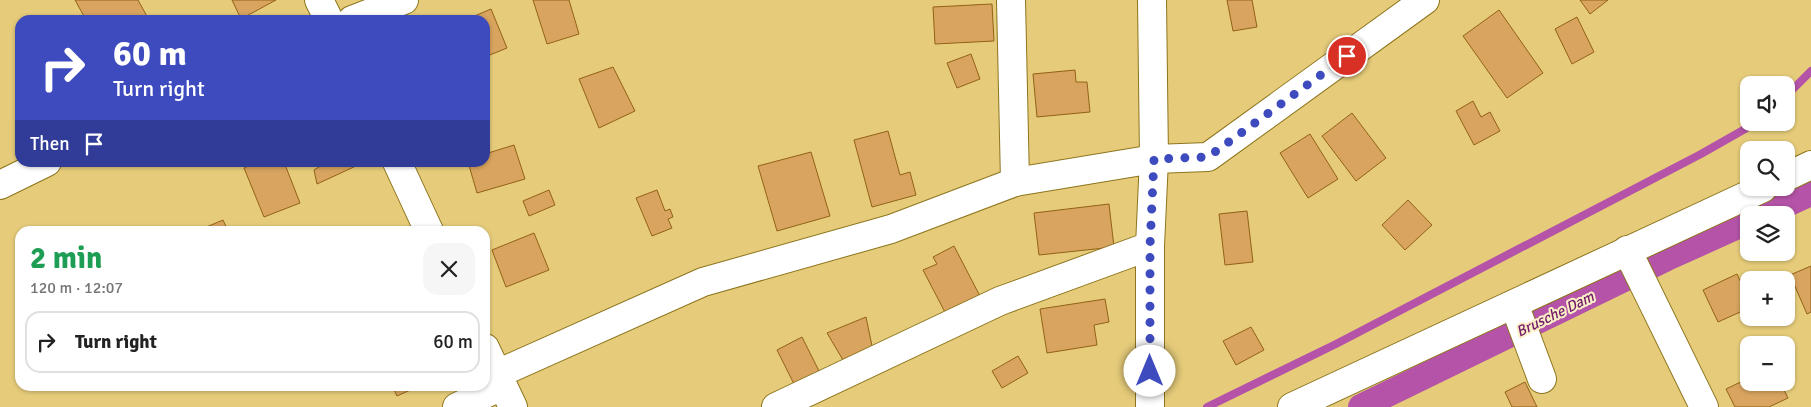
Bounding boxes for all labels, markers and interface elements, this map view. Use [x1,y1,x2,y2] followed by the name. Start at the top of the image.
[113,32,187,75] text: 60 m
[30,35,95,100] icon: right
[1326,35,1368,77] pin
[1333,42,1361,70] icon: arrive
[113,75,205,102] text: Turn right
[1740,76,1795,391] map controls
[1740,76,1795,131] button: sound
[80,130,108,158] icon: arrive
[30,132,70,156] text: Then
[1740,141,1795,196] button: search
[1740,206,1795,261] button: layers
[30,240,102,277] text: 2 min
[423,243,475,295] button: close
[1740,271,1795,326] button: +
[30,278,123,298] text: 120 m · 12:07
[1513,287,1598,341] water label: Brusche Dam
[32,328,60,356] icon: right
[75,330,157,354] text: Turn right
[433,330,473,354] text: 60 m
[1740,336,1795,391] button: −
[1123,344,1175,396] position arrow

